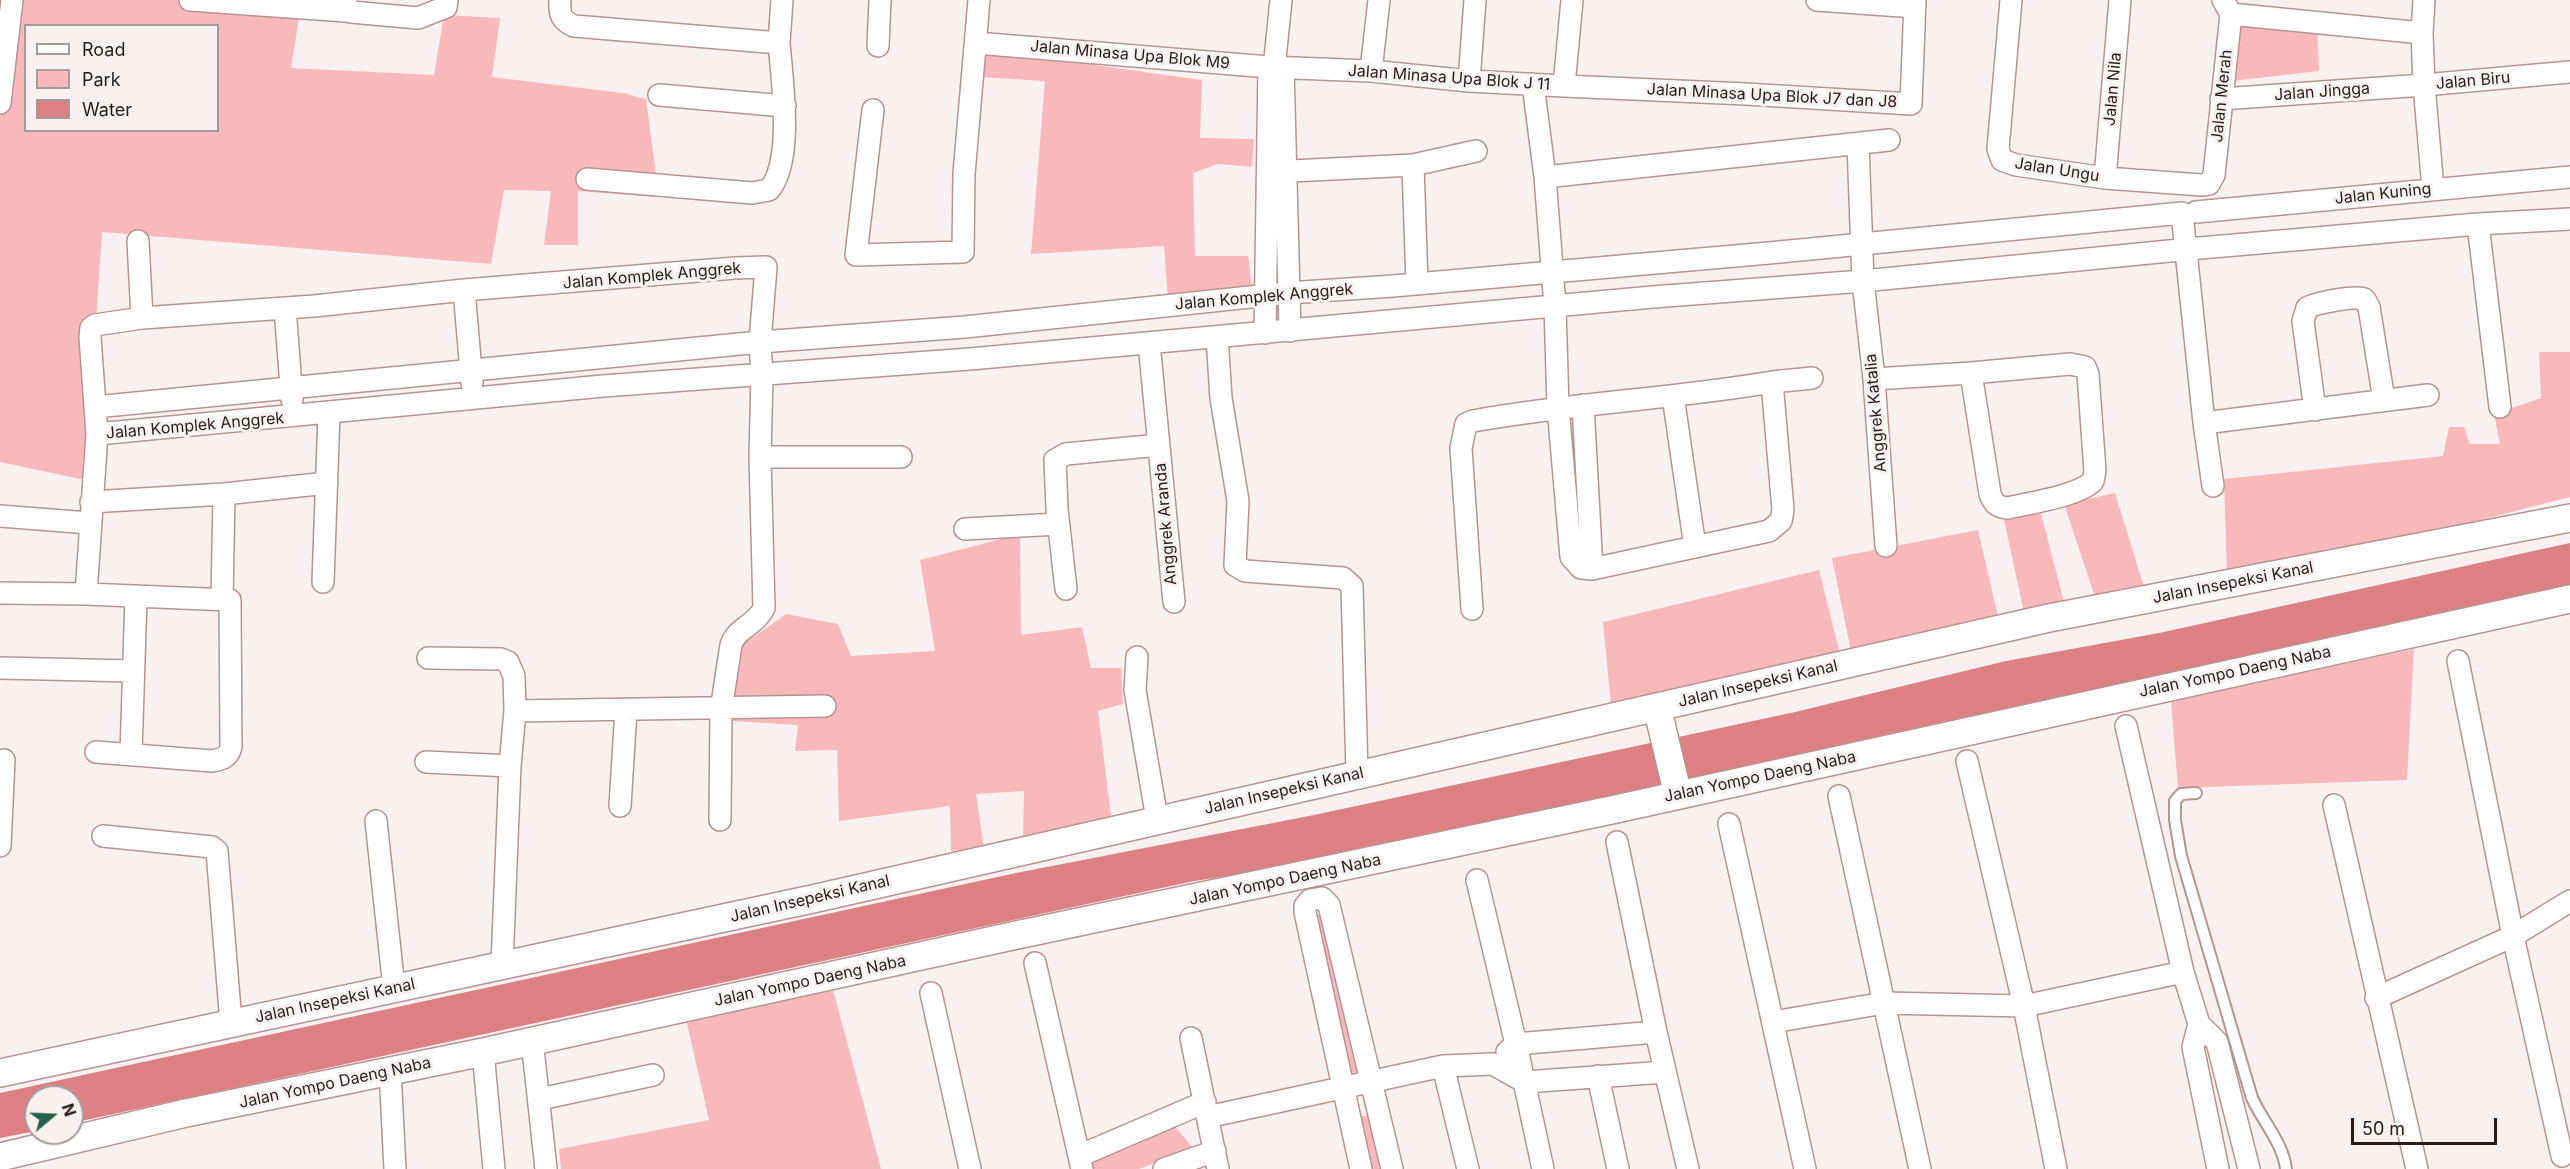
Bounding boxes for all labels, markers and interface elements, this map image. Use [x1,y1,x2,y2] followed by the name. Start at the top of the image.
[24,24,219,132] legend
[1029,37,1231,73] street label: Jalan Minasa Upa Blok M9
[82,39,125,60] text: Road
[2208,49,2236,143] street label: Jalan Merah
[2100,51,2126,127] street label: Jalan Nila
[1347,61,1551,95] street label: Jalan Minasa Upa Blok J 11
[2435,68,2511,94] street label: Jalan Biru
[82,69,121,90] text: Park
[2273,79,2371,105] street label: Jalan Jingga
[1646,80,1898,112] street label: Jalan Minasa Upa Blok J7 dan J8
[82,99,132,120] text: Water
[2013,154,2101,186] street label: Jalan Ungu
[2334,179,2432,209] street label: Jalan Kuning
[562,259,742,293] street label: Jalan Komplek Anggrek
[1174,280,1354,314] street label: Jalan Komplek Anggrek
[1861,353,1891,473] street label: Anggrek Katalia
[105,409,285,443] street label: Jalan Komplek Anggrek
[1151,462,1181,586] street label: Anggrek Aranda
[2151,558,2315,608] street label: Jalan Insepeksi Kanal
[2137,642,2333,702] street label: Jalan Yompo Daeng Naba
[1676,656,1840,712] street label: Jalan Insepeksi Kanal
[1662,747,1858,807] street label: Jalan Yompo Daeng Naba
[1202,763,1366,819] street label: Jalan Insepeksi Kanal
[1187,850,1383,910] street label: Jalan Yompo Daeng Naba
[728,871,892,927] street label: Jalan Insepeksi Kanal
[712,951,908,1011] street label: Jalan Yompo Daeng Naba
[253,975,417,1027] street label: Jalan Insepeksi Kanal
[237,1053,433,1113] street label: Jalan Yompo Daeng Naba
[24,1085,84,1145] north arrow
[58,1101,81,1119] text: N
[2354,1106,2500,1144] scale bar
[2362,1118,2405,1139] text: 50 m

